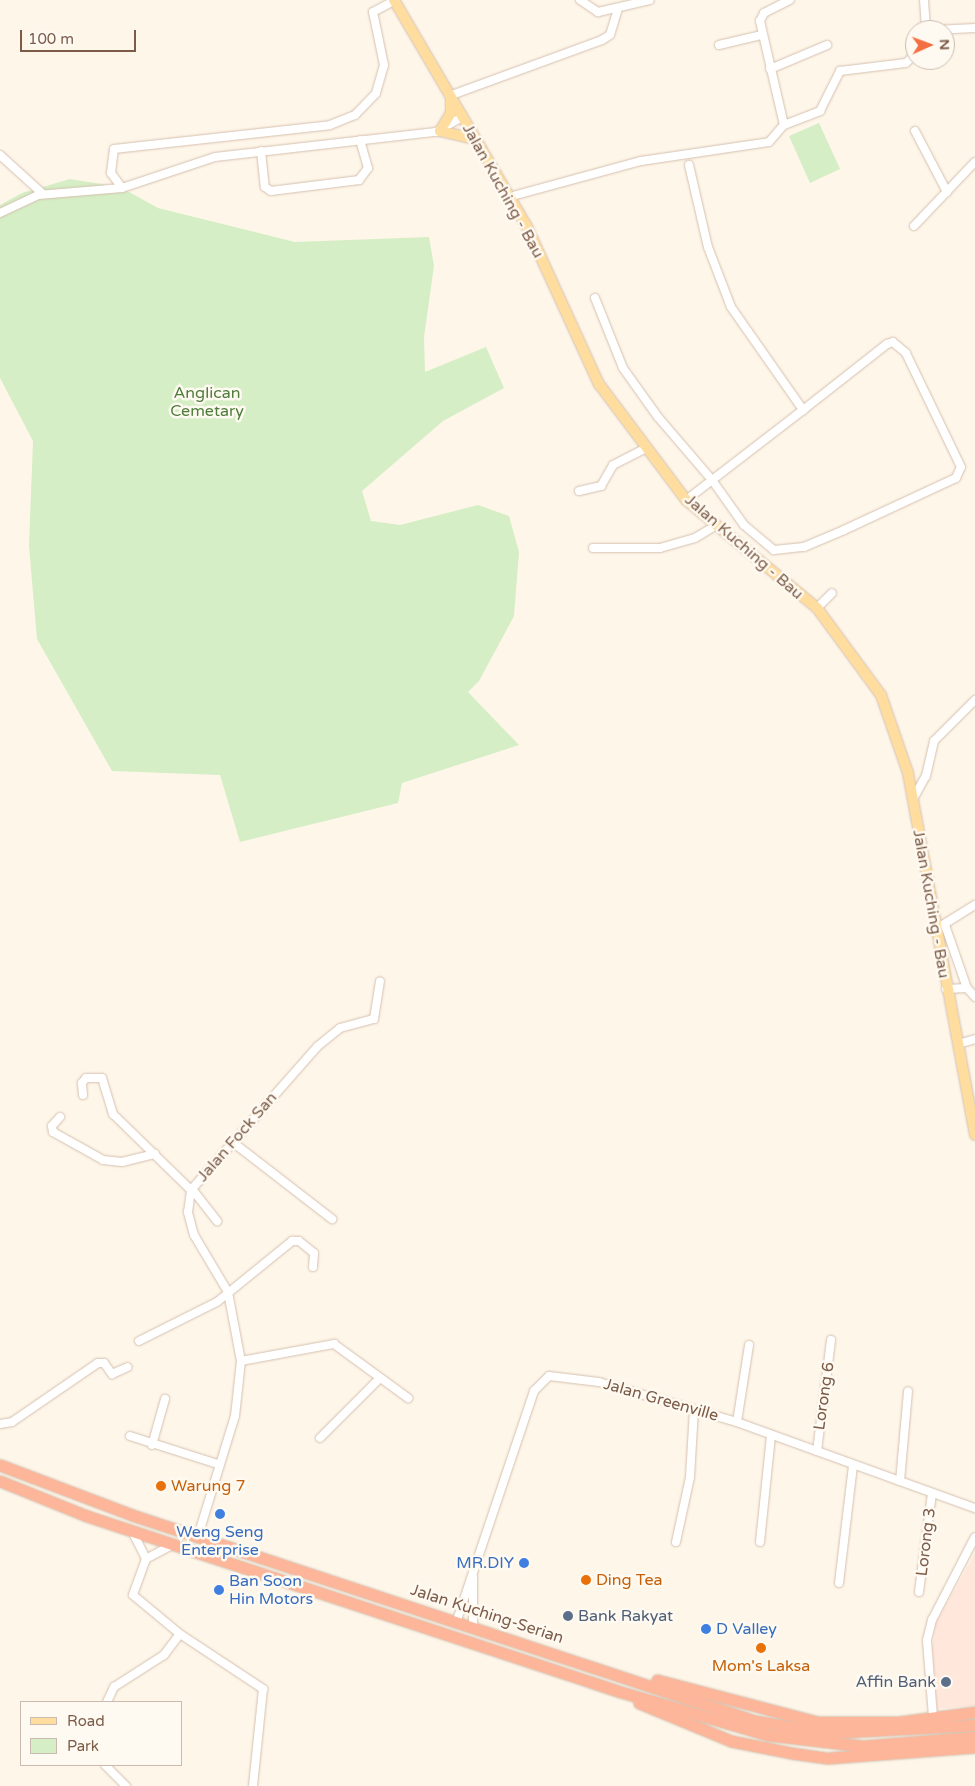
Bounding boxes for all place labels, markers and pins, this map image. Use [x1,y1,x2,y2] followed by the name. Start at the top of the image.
[171,1476,245,1496] place label: Warung 7
[155,1480,167,1492] marker: Warung 7
[214,1508,226,1520] marker: Weng Seng Enterprise
[176,1522,264,1560] place label: Weng Seng Enterprise
[456,1553,514,1573] place label: MR.DIY
[518,1557,530,1569] marker: MR.DIY
[596,1570,663,1590] place label: Ding Tea
[229,1571,313,1609] place label: Ban Soon Hin Motors
[580,1574,592,1586] marker: Ding Tea
[213,1584,225,1596] marker: Ban Soon Hin Motors
[578,1606,673,1626] place label: Bank Rakyat
[562,1610,574,1622] marker: Bank Rakyat
[716,1619,777,1639] place label: D Valley
[700,1623,712,1635] marker: D Valley
[755,1642,767,1654] marker: Mom's Laksa
[712,1656,810,1676] place label: Mom's Laksa
[855,1672,936,1692] place label: Affin Bank
[940,1676,952,1688] marker: Affin Bank

